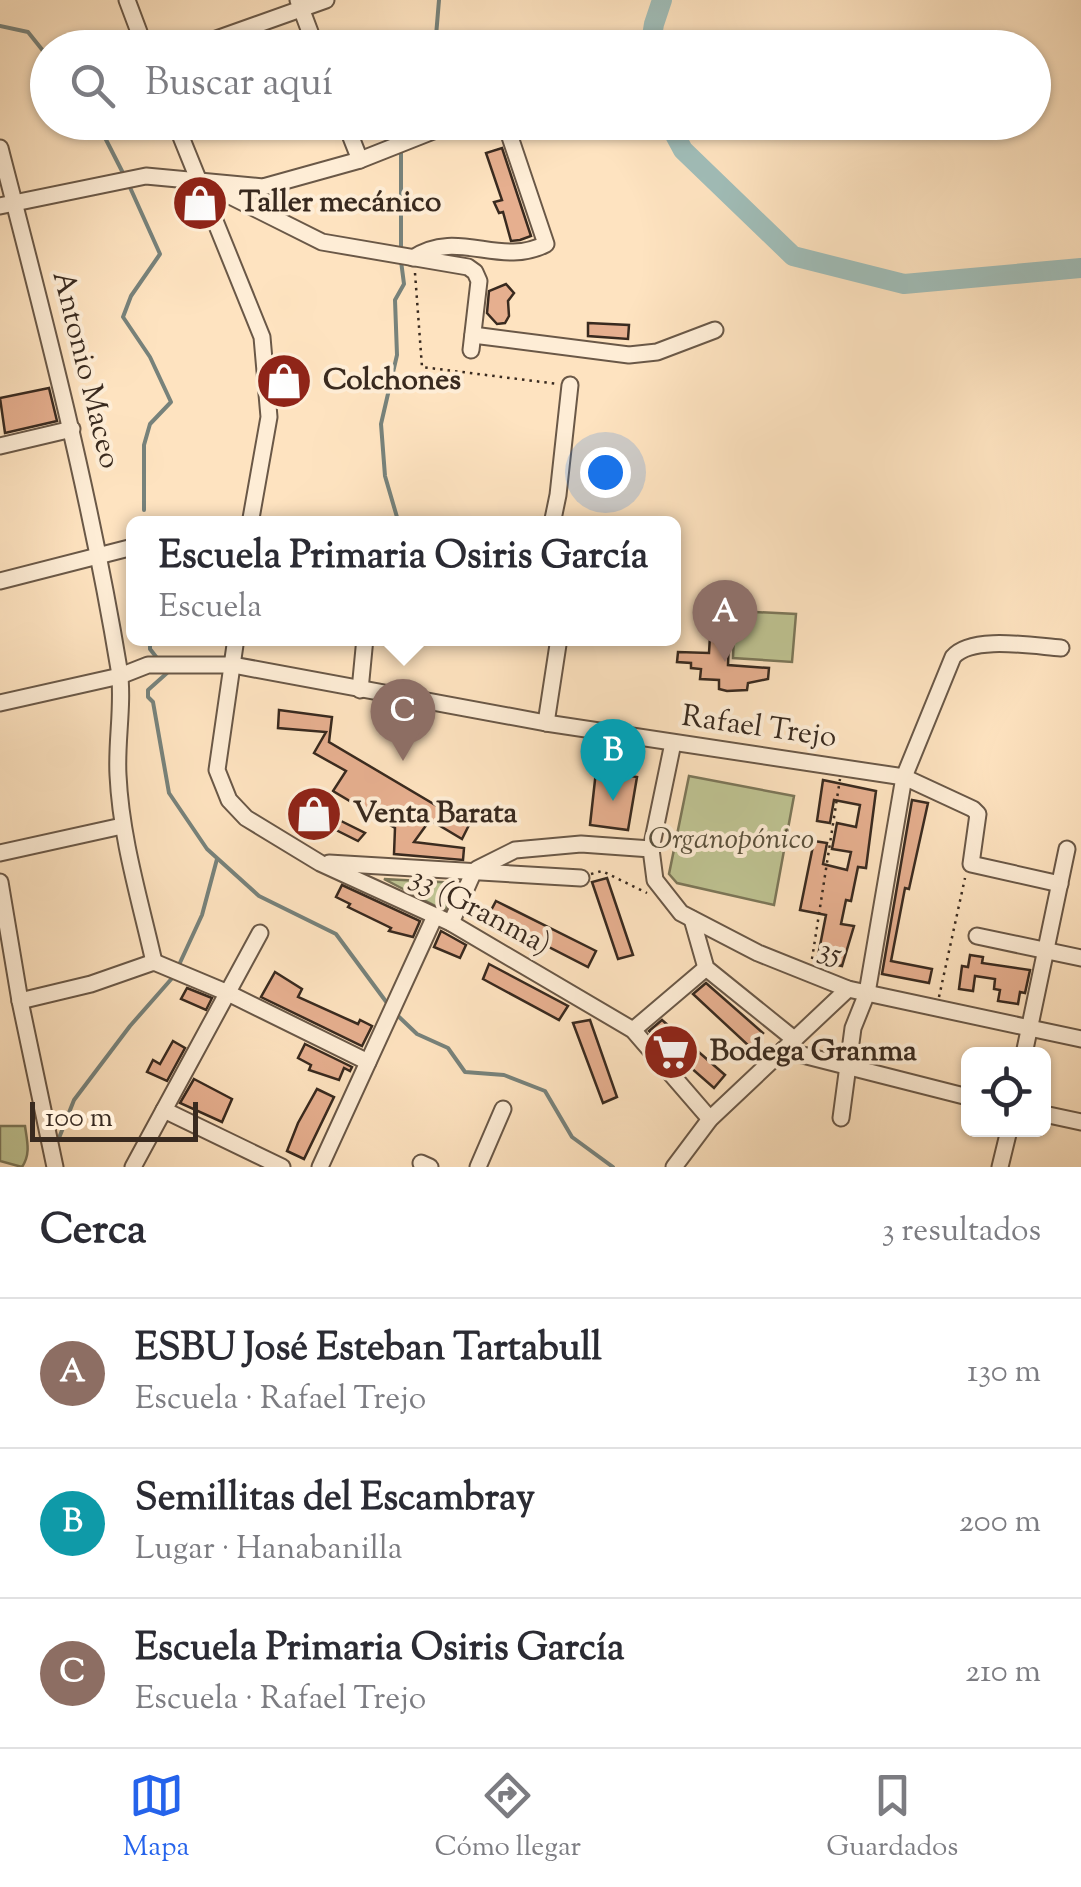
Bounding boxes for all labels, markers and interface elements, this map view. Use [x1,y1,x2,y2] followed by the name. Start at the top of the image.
[30,30,1051,140] search box
[65,58,120,113] icon: search
[145,58,333,112] text: Buscar aquí
[170,173,230,233] shop icon: Taller mecánico
[239,182,441,225] place label: Taller mecánico
[40,267,130,473] street label: Antonio Maceo
[254,351,314,411] shop icon: Colchones
[323,360,461,403] place label: Colchones
[580,447,631,498] your location
[126,516,681,646] popup
[159,531,648,585] text: Escuela Primaria Osiris García
[692,580,758,662] pin: A
[159,585,262,631] text: Escuela
[370,678,436,761] pin: C
[679,696,839,760] street label: Rafael Trejo
[580,718,646,801] pin: B
[284,784,344,844] shop icon: Venta Barata
[353,793,518,836] place label: Venta Barata
[648,819,814,862] park label: Organopónico
[402,857,558,967] street label: 33 (Granma)
[812,929,848,977] street label: 35
[641,1022,701,1082] supermarket icon: Bodega Granma
[710,1031,917,1074] place label: Bodega Granma
[961,1047,1051,1137] map controls
[961,1047,1051,1137] button: locate
[30,1097,198,1142] scale bar
[45,1099,113,1139] text: 100 m
[40,1202,146,1262] text: Cerca
[882,1209,1041,1255] text: 3 resultados
[135,1323,602,1377] text: ESBU José Esteban Tartabull
[60,1350,85,1396] text: A
[967,1350,1041,1396] text: 130 m
[135,1377,426,1423] text: Escuela · Rafael Trejo
[135,1473,535,1527] text: Semillitas del Escambray
[62,1500,83,1546] text: B
[959,1500,1041,1546] text: 200 m
[135,1527,403,1573] text: Lugar · Hanabanilla
[135,1623,625,1677] text: Escuela Primaria Osiris García
[60,1650,85,1696] text: C
[965,1650,1041,1696] text: 210 m
[135,1677,426,1723] text: Escuela · Rafael Trejo
[123,1768,189,1868] tab: Mapa
[435,1768,581,1868] tab: Cómo llegar
[826,1768,958,1868] tab: Guardados

